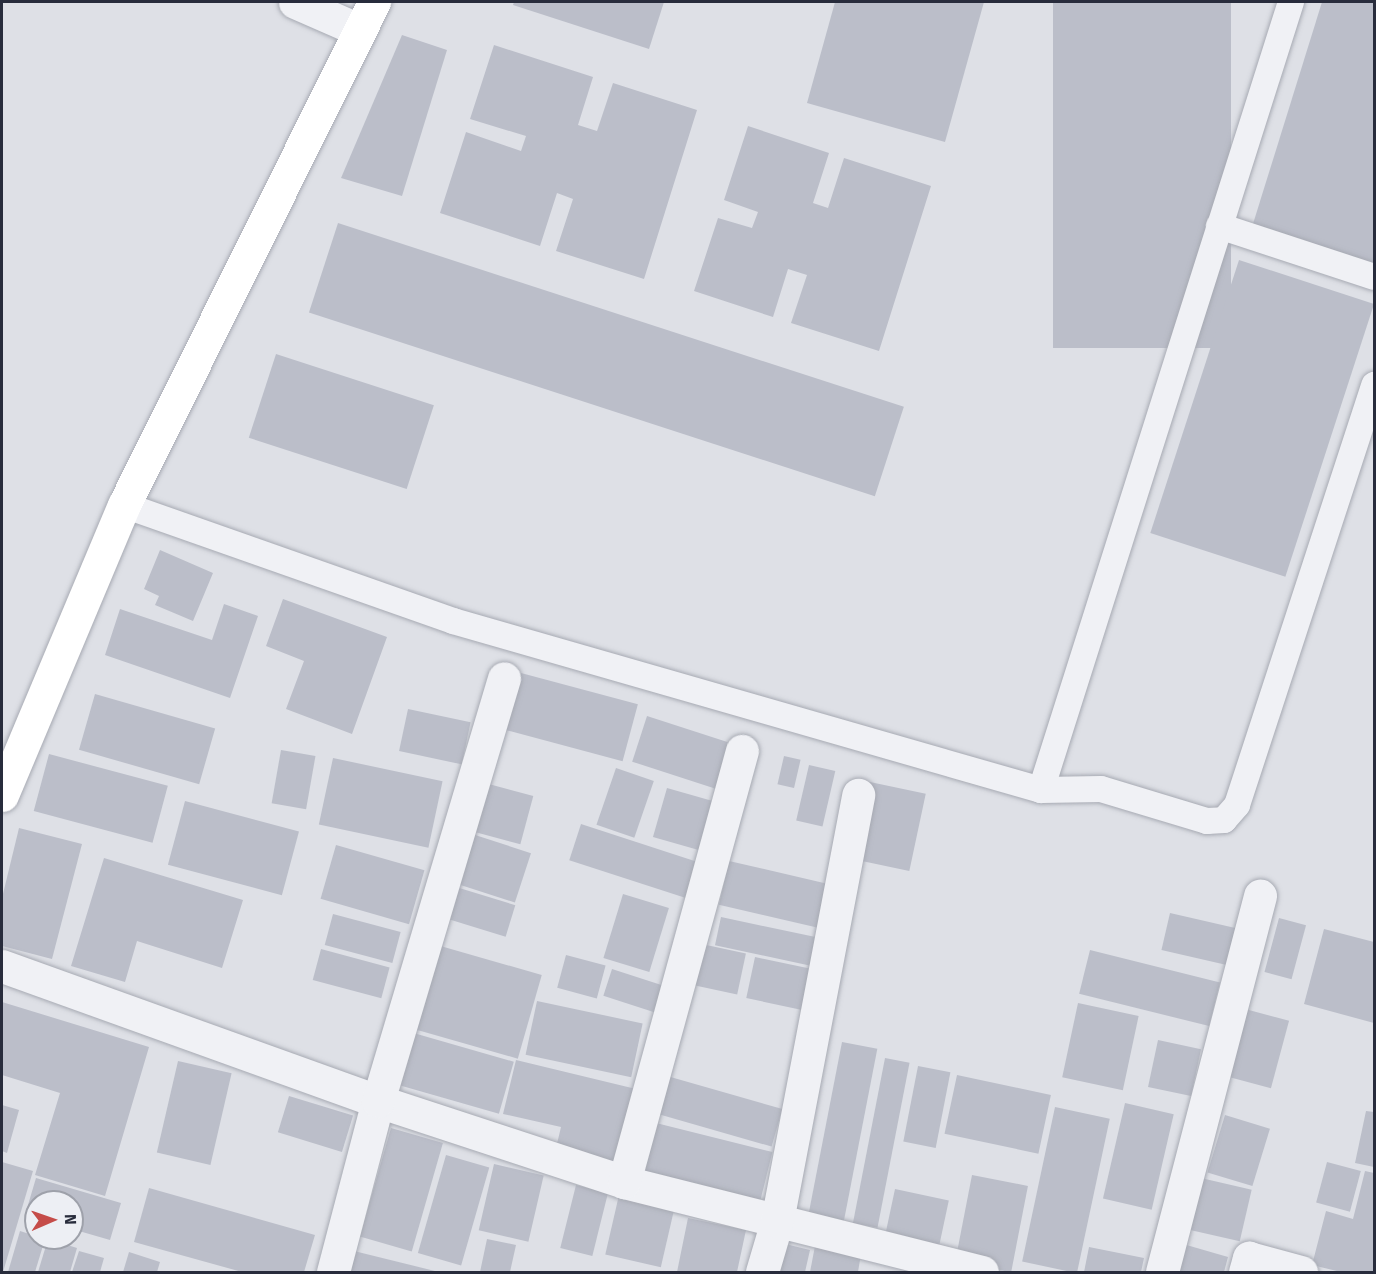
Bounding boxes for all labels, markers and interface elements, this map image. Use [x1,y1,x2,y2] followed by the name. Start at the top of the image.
[24,1190,84,1250] north arrow
[61,1214,80,1225] text: N

